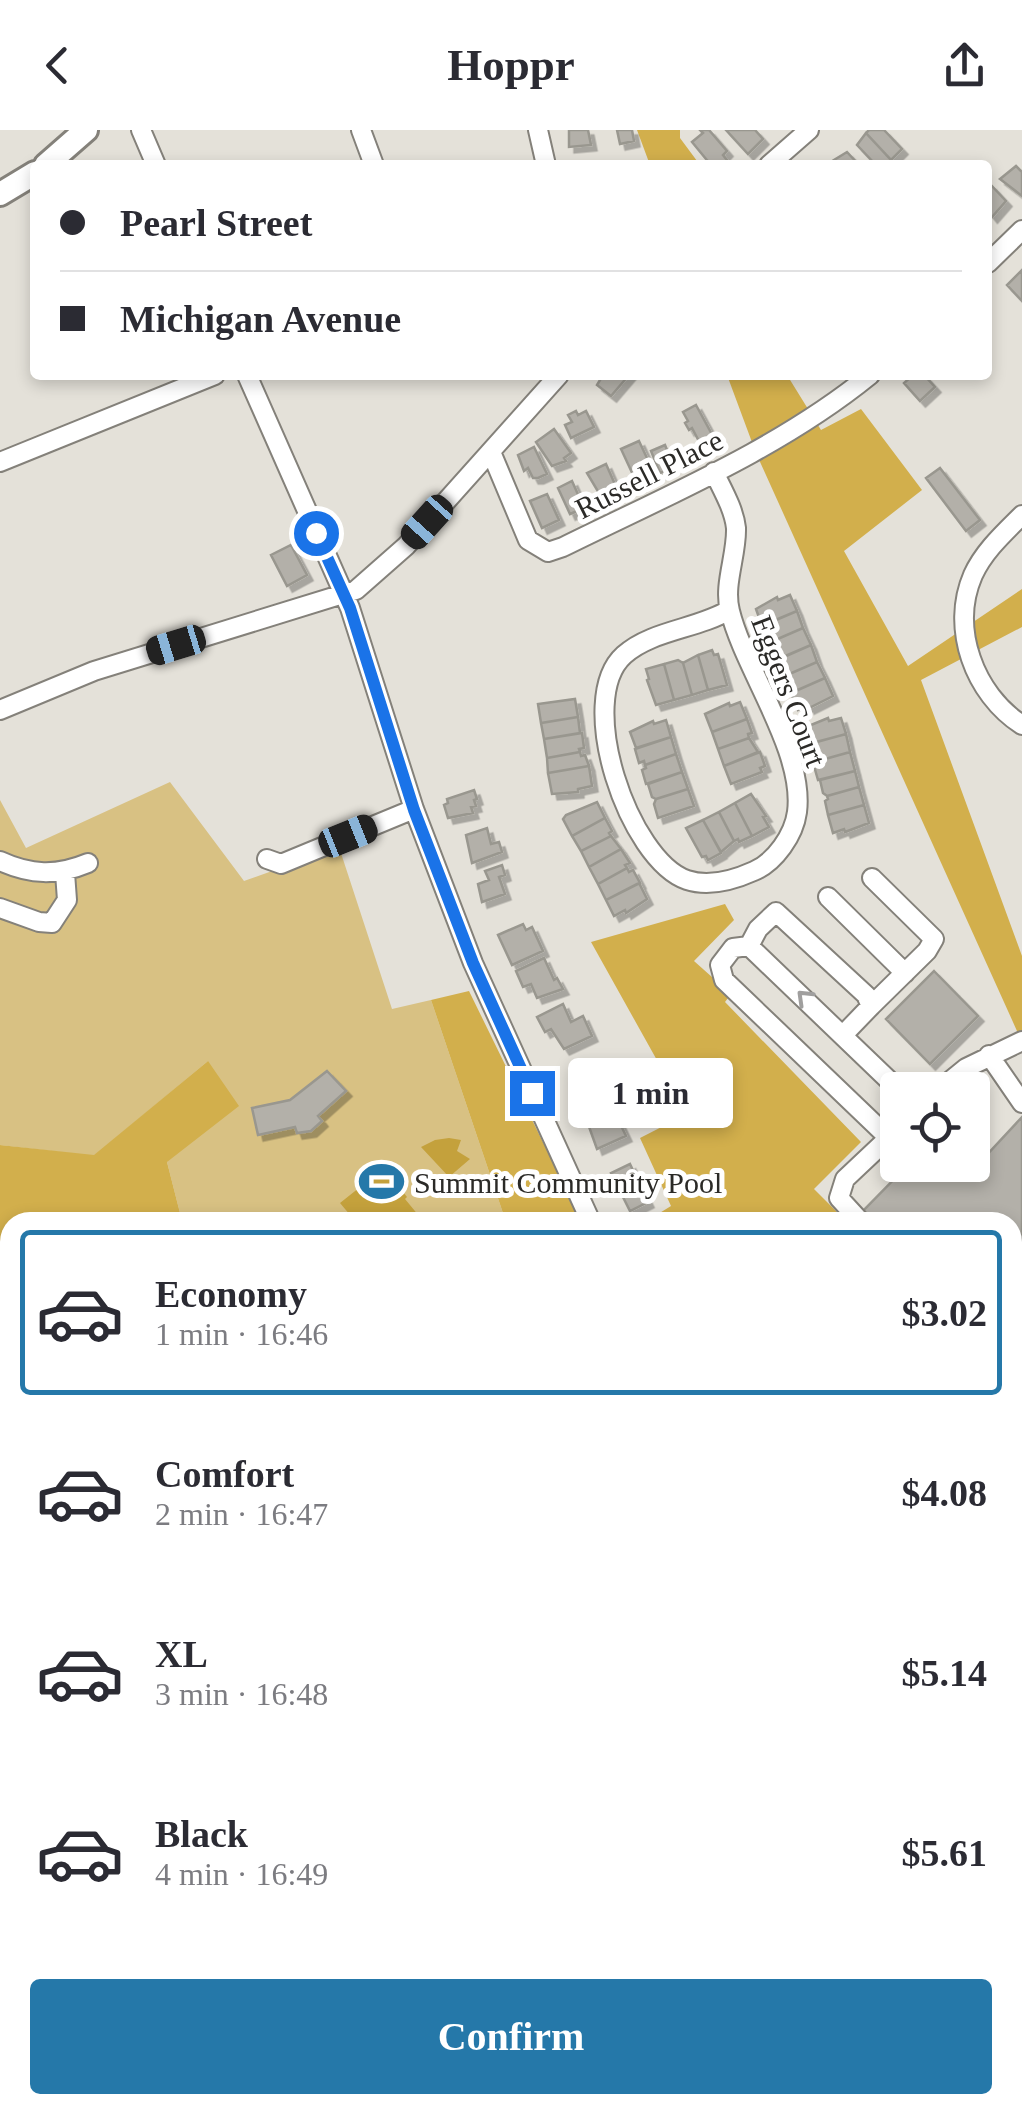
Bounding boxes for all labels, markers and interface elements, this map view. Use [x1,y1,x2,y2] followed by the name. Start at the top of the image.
[30,38,85,93] icon: back
[937,38,992,93] icon: share
[447,40,575,90] text: Hoppr
[120,202,312,244] text: Pearl Street
[120,298,401,340] text: Michigan Avenue
[570,423,728,525] street label: Russell Place
[396,490,458,554] car
[294,511,339,556] route start
[745,611,833,772] street label: Eggers Court
[143,622,209,668] car
[315,811,381,861] car
[798,991,816,1009] one-way arrow
[567,1058,732,1128] callout: 1 min
[510,1071,555,1116] route end
[880,1072,990,1182] map controls
[880,1072,990,1182] button: locate
[612,1075,689,1111] text: 1 min
[357,1158,405,1206] sports icon: Summit Community Pool
[414,1166,722,1199] place label: Summit Community Pool
[35,1268,125,1358] icon: car
[155,1273,307,1315] text: Economy
[902,1292,987,1334] text: $3.02
[155,1316,328,1352] text: 1 min · 16:46
[35,1448,125,1538] icon: car
[155,1453,294,1495] text: Comfort
[902,1472,987,1514] text: $4.08
[155,1496,328,1532] text: 2 min · 16:47
[35,1628,125,1718] icon: car
[155,1633,208,1675] text: XL
[902,1652,987,1694] text: $5.14
[155,1676,328,1712] text: 3 min · 16:48
[35,1808,125,1898] icon: car
[155,1813,248,1855] text: Black
[902,1832,987,1874] text: $5.61
[155,1856,328,1892] text: 4 min · 16:49
[30,1979,992,2094] button: Confirm

